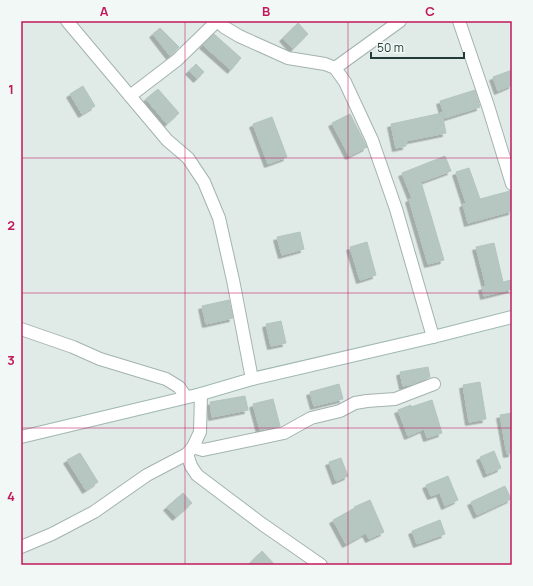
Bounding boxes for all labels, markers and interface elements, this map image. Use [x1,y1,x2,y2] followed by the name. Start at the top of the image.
[100,2,109,20] text: A
[262,2,270,20] text: B
[425,2,435,20] text: C
[371,34,464,60] scale bar
[377,39,404,56] text: 50 m
[8,80,14,98] text: 1
[7,216,15,234] text: 2
[7,351,15,369] text: 3
[7,487,15,505] text: 4

